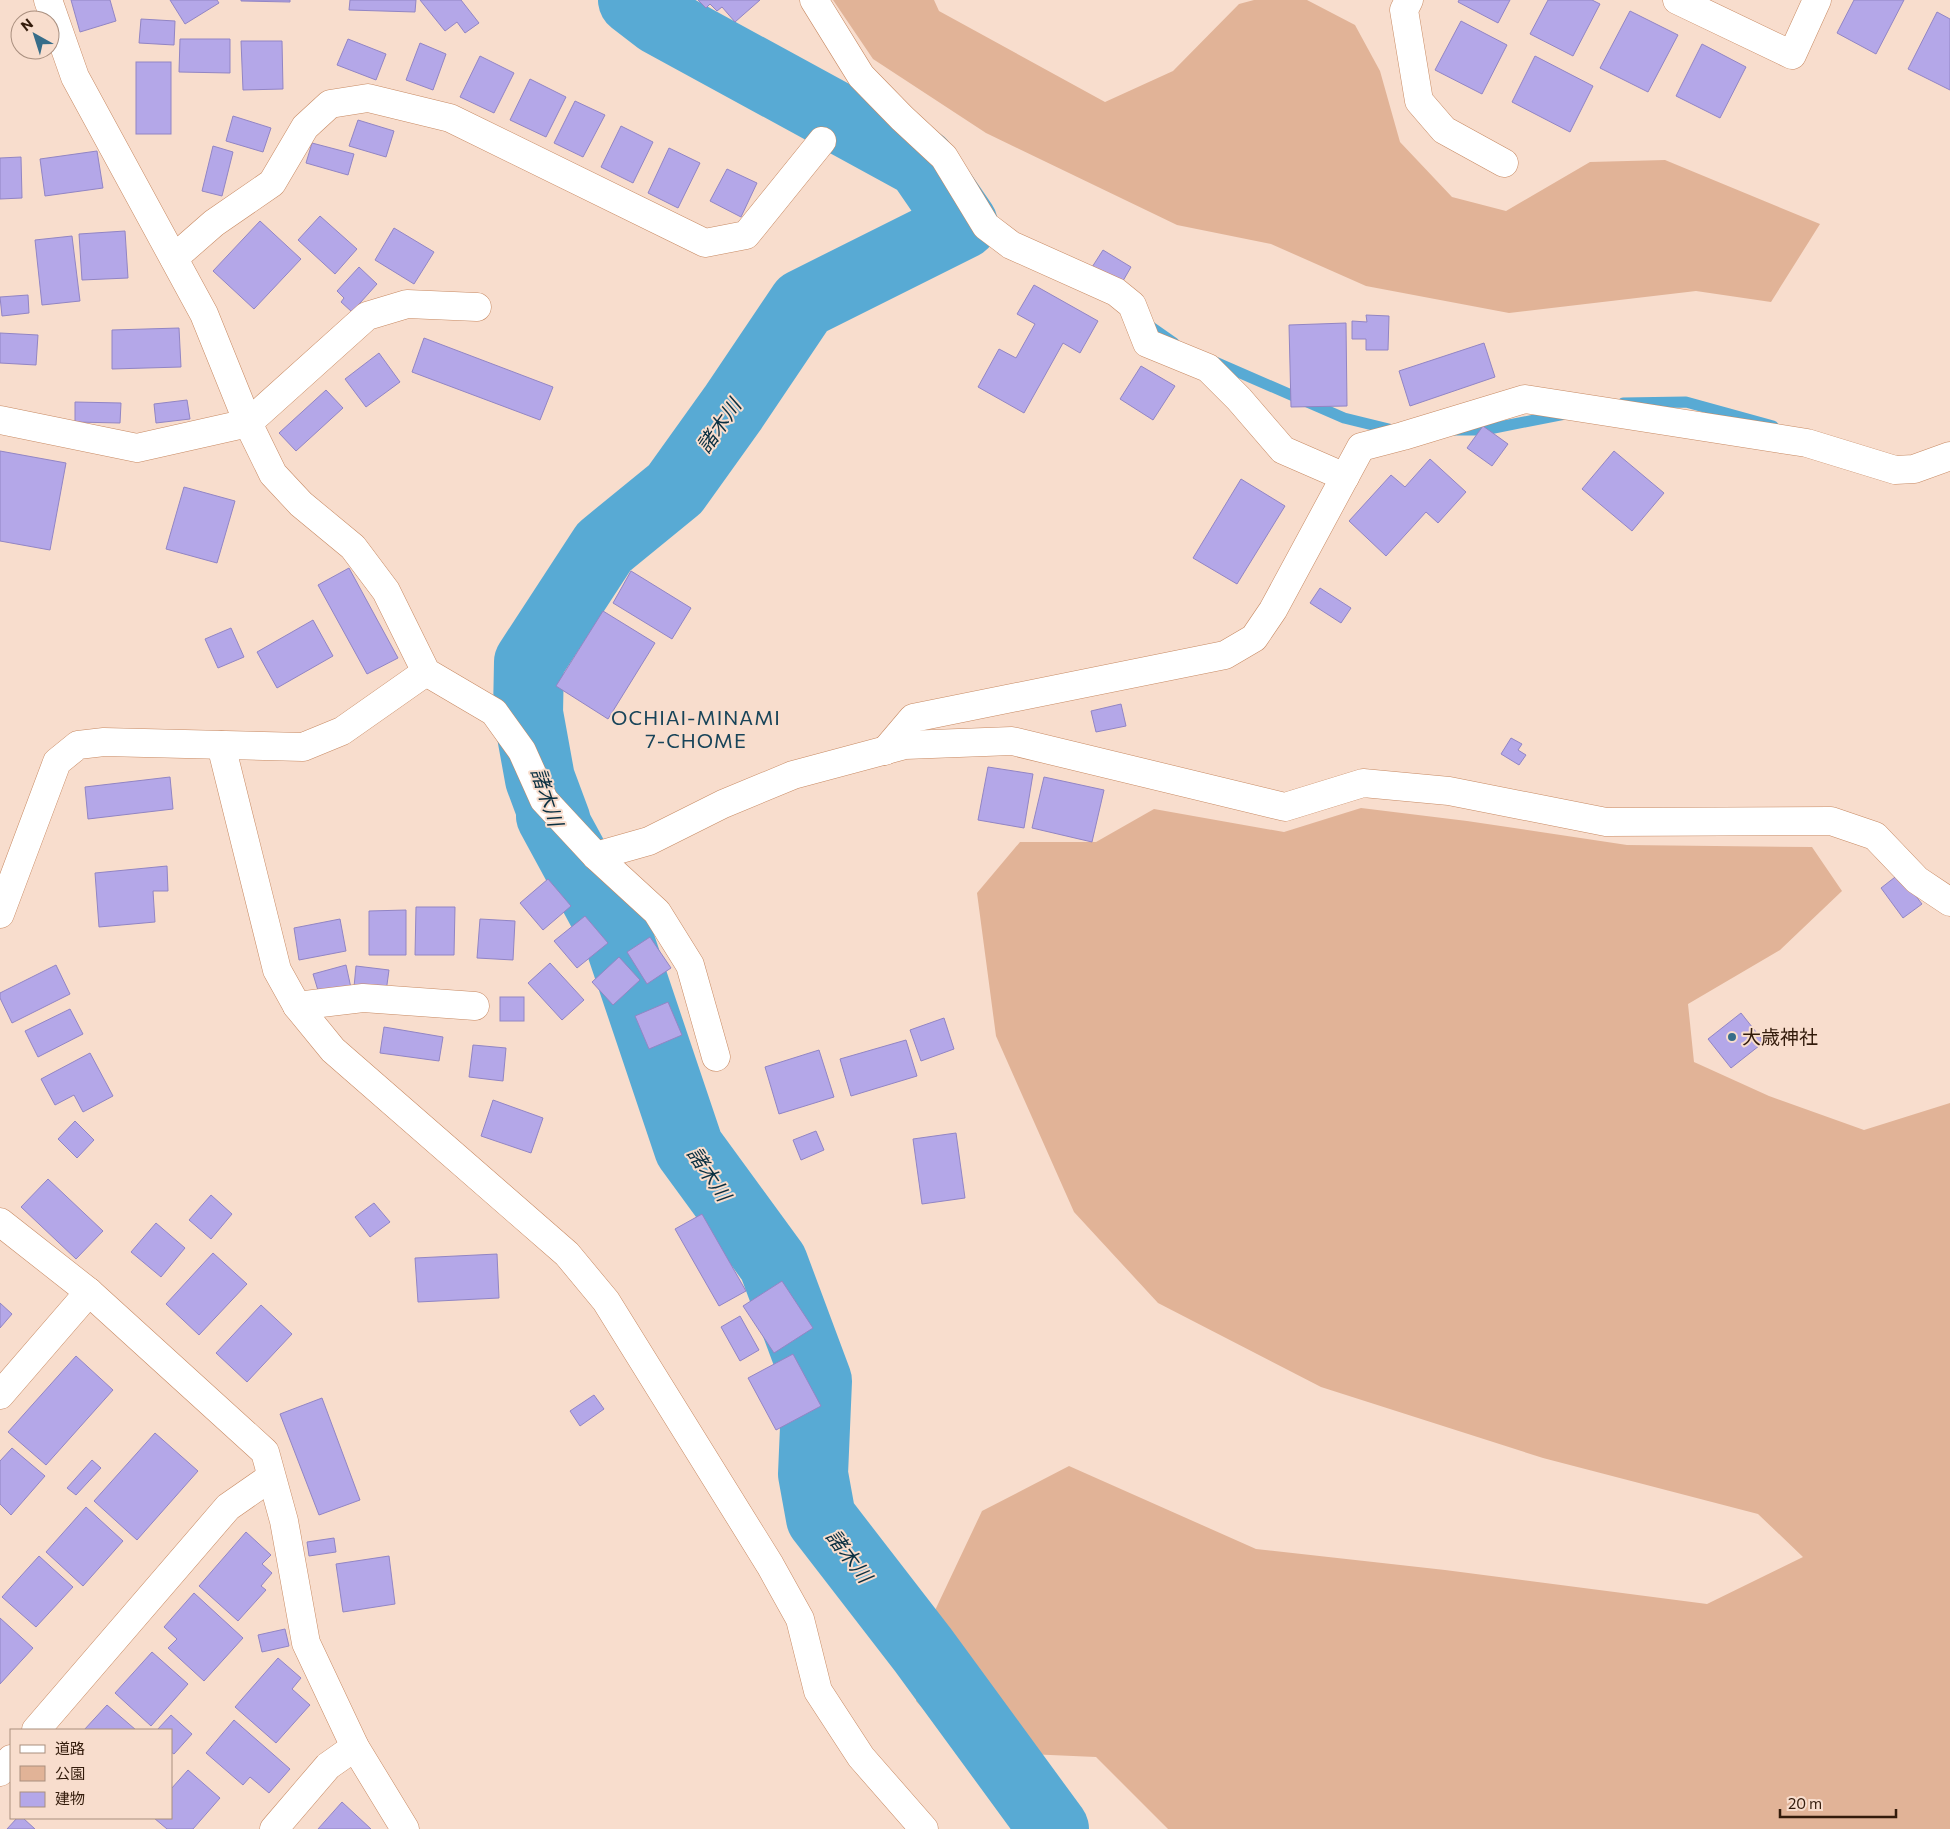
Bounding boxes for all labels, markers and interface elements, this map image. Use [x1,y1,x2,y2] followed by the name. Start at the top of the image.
[10,10,60,60] north arrow
[17,15,36,34] text: N
[691,392,746,457] water label: 諸木川
[611,705,781,752] district label: OCHIAI-MINAMI 7-CHOME
[527,764,569,831] water label: 諸木川
[1742,1025,1818,1048] place label: 大歳神社
[1726,1031,1738,1043] marker: 大歳神社
[683,1142,738,1207] water label: 諸木川
[822,1524,879,1588] water label: 諸木川
[10,1729,172,1819] legend
[55,1739,85,1757] text: 道路
[55,1764,85,1782] text: 公園
[1780,1786,1896,1818] scale bar
[55,1789,85,1807] text: 建物
[1788,1794,1822,1812] text: 20 m

